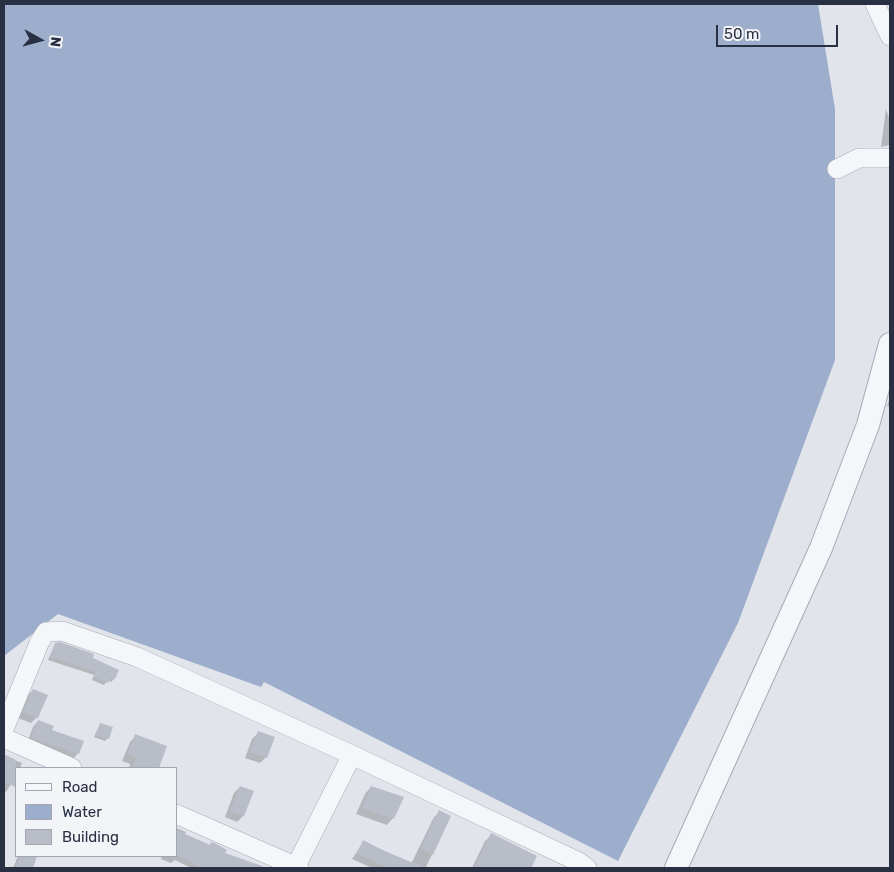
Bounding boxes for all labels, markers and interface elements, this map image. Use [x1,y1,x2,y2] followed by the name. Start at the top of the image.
[15,15,65,65] north arrow
[719,15,842,47] scale bar
[724,25,759,43] text: 50 m
[46,36,64,48] text: N
[15,767,178,857] legend
[62,778,98,796] text: Road
[62,803,102,821] text: Water
[62,828,119,846] text: Building

